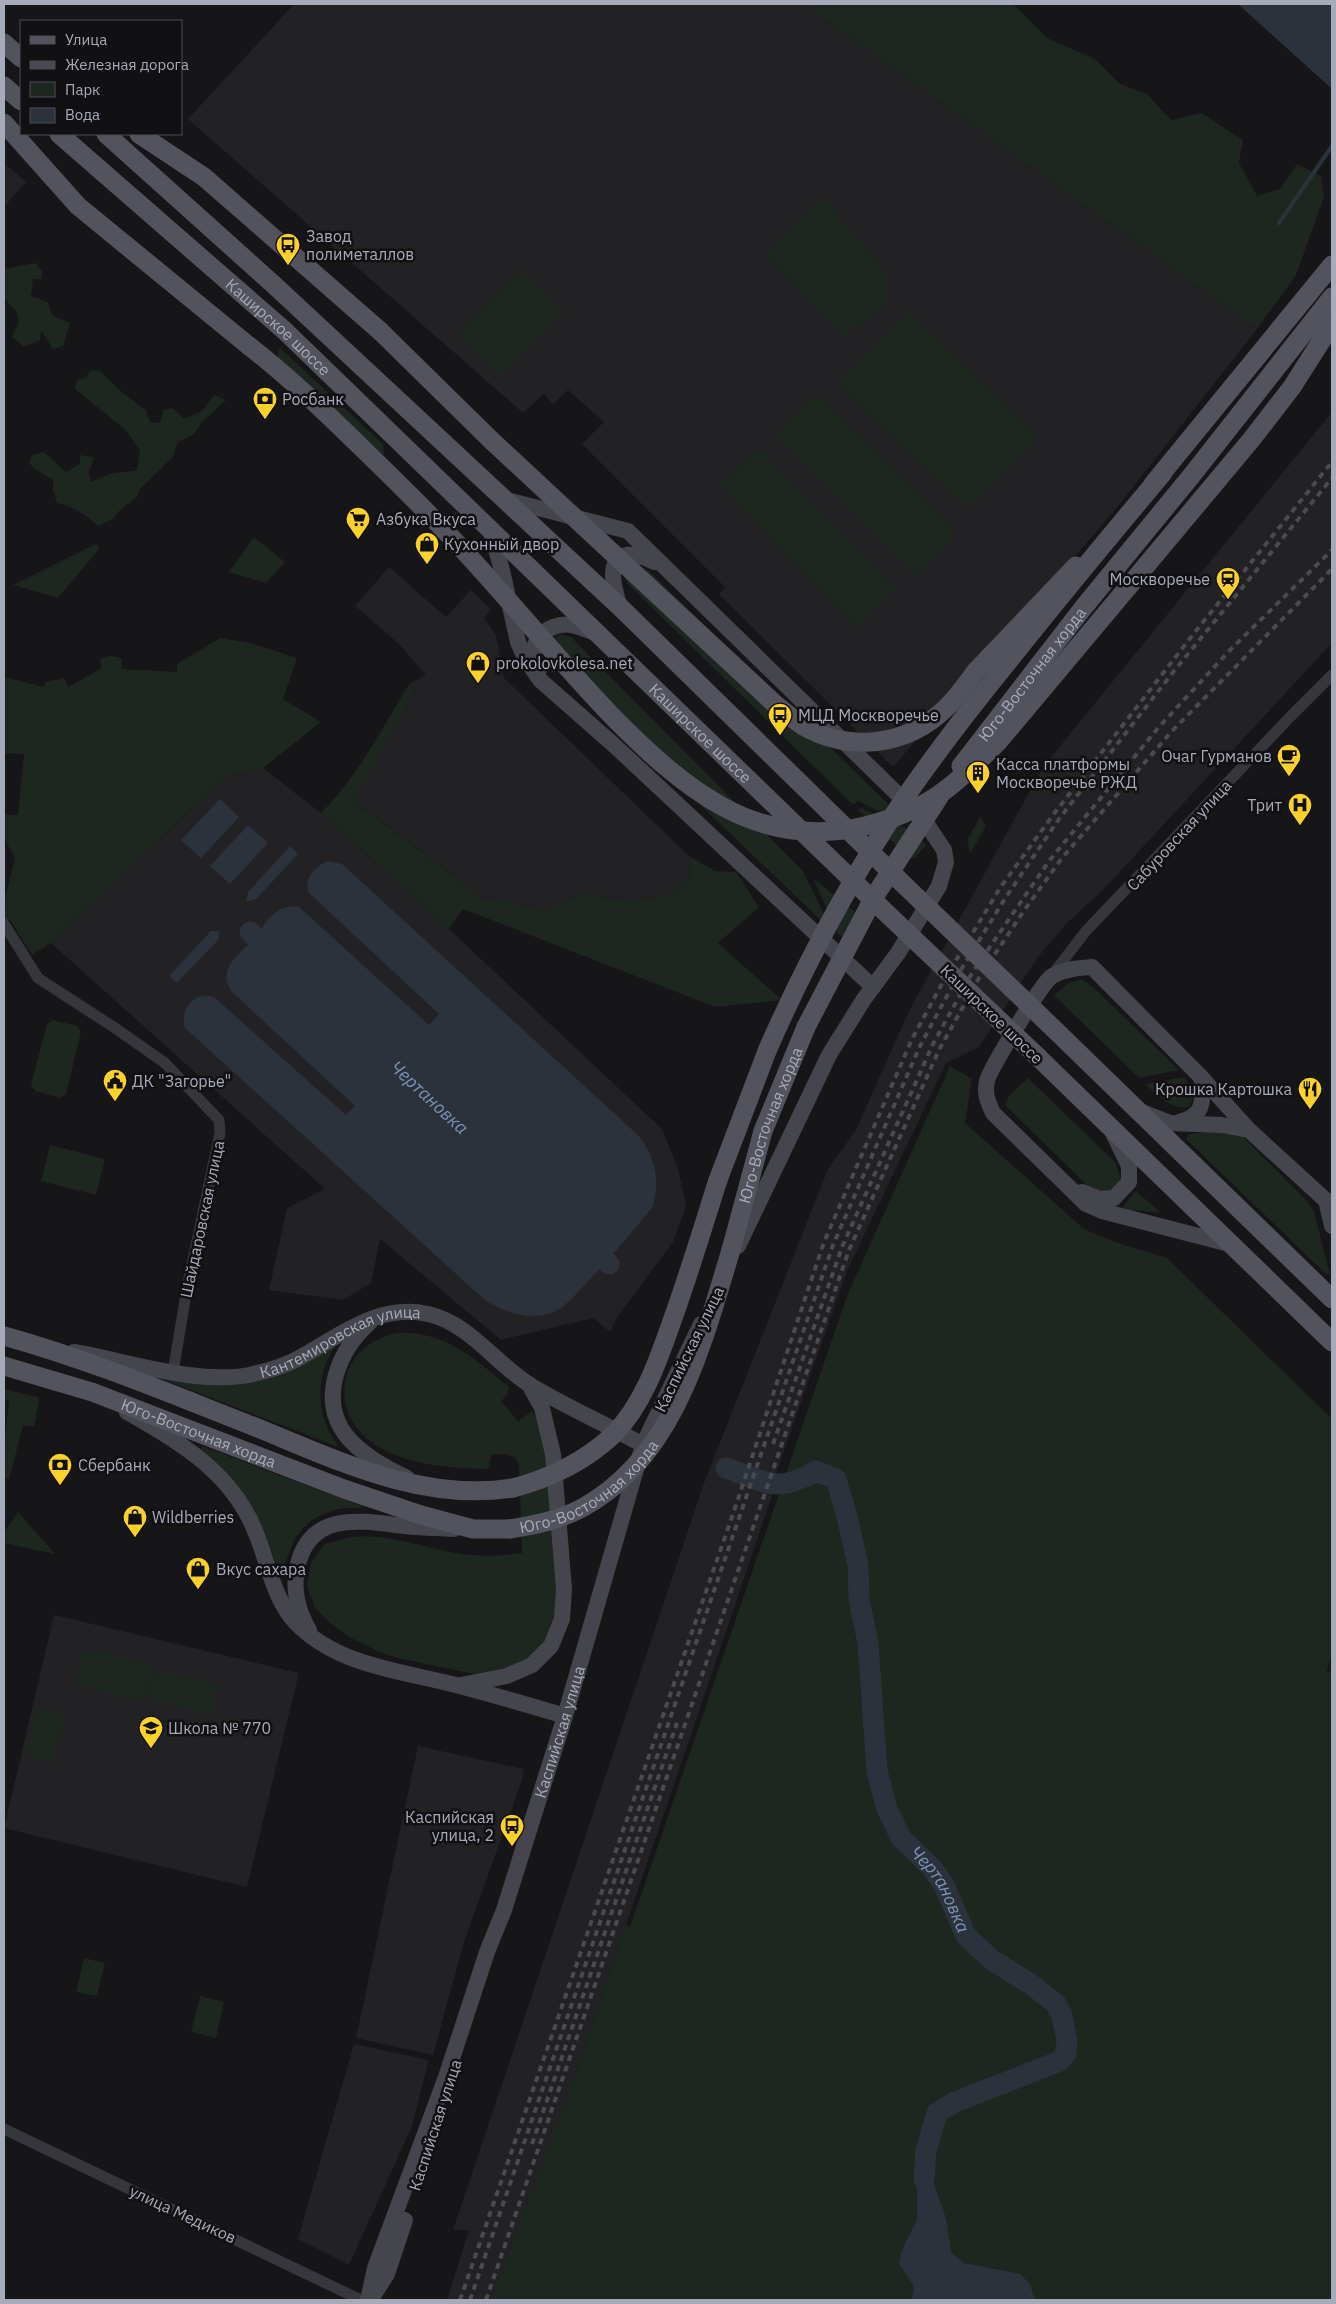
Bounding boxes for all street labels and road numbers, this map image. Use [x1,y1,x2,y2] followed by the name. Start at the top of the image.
[222,274,335,380] street label: Каширское шоссе
[974,603,1090,745] street label: Юго-Восточная хорда
[645,679,756,787] street label: Каширское шоссе
[1122,775,1236,895] street label: Сабуровская улица
[936,960,1048,1068] street label: Каширское шоссе
[734,1044,807,1206] street label: Юго-Восточная хорда
[176,1138,229,1300] street label: Шайдаровская улица
[650,1283,728,1415] street label: Каспийская улица
[257,1302,422,1382] street label: Кантемировская улица
[118,1394,279,1472] street label: Юго-Восточная хорда
[518,1436,663,1537] street label: Юго-Восточная хорда
[530,1663,589,1800] street label: Каспийская улица
[404,2056,466,2193] street label: Каспийская улица
[127,2181,239,2247] street label: улица Медиков

